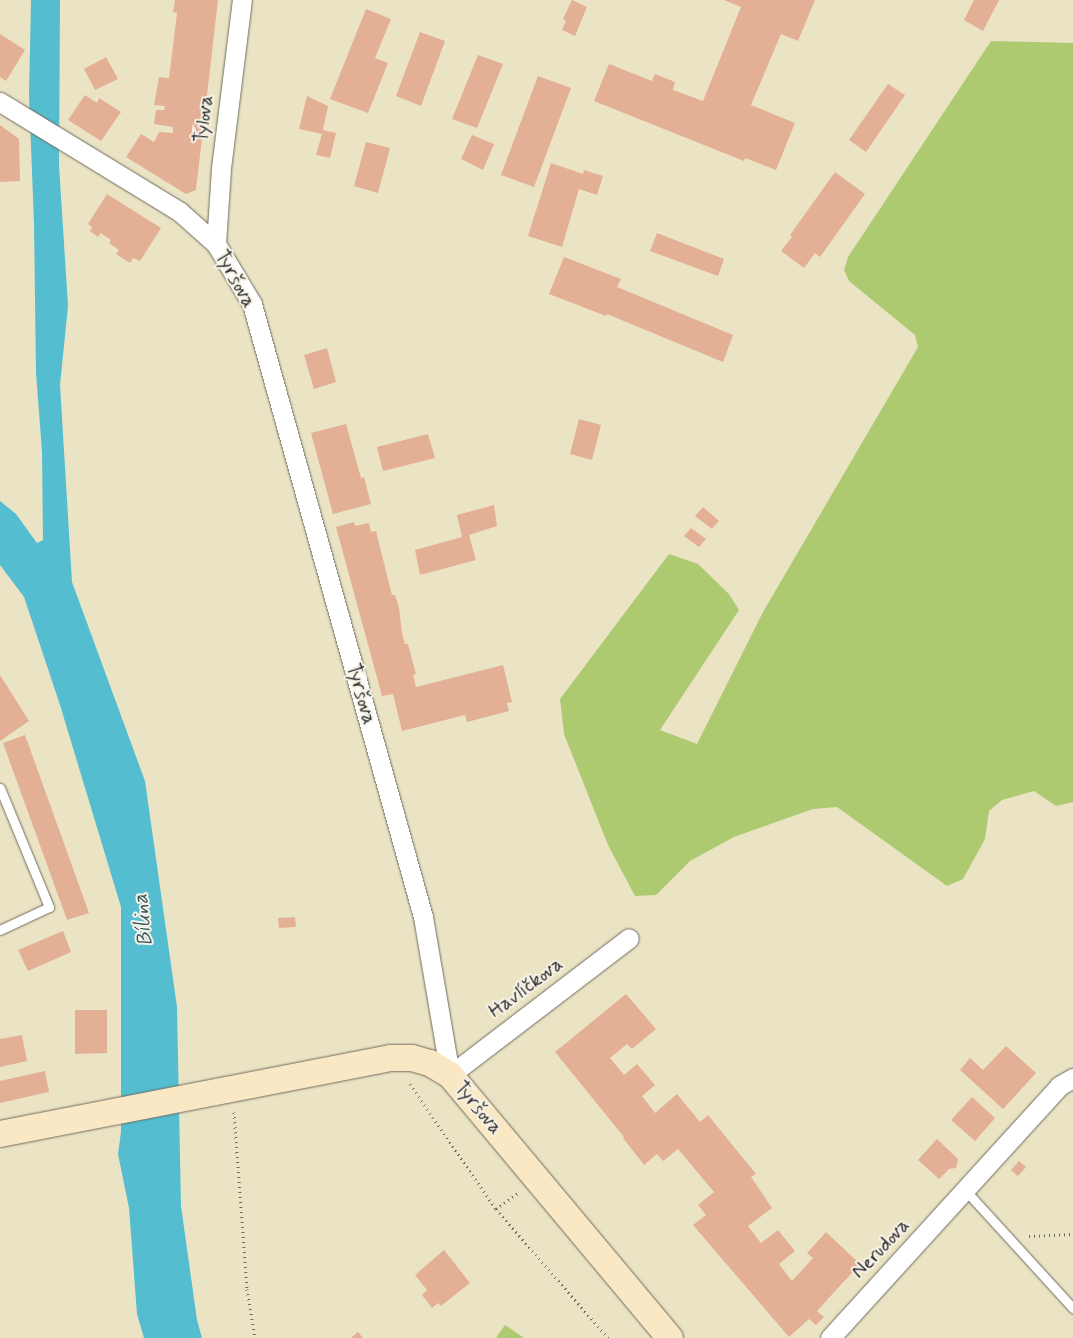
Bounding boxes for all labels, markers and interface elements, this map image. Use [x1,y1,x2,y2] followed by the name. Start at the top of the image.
[189,94,219,144] street label: Tylova
[209,246,261,312] street label: Tyršova
[341,661,381,727] street label: Tyršova
[128,892,158,948] water label: Bílina
[484,952,568,1024] street label: Havlíčkova
[449,1076,507,1140] street label: Tyršova
[847,1214,915,1284] street label: Nerudova

